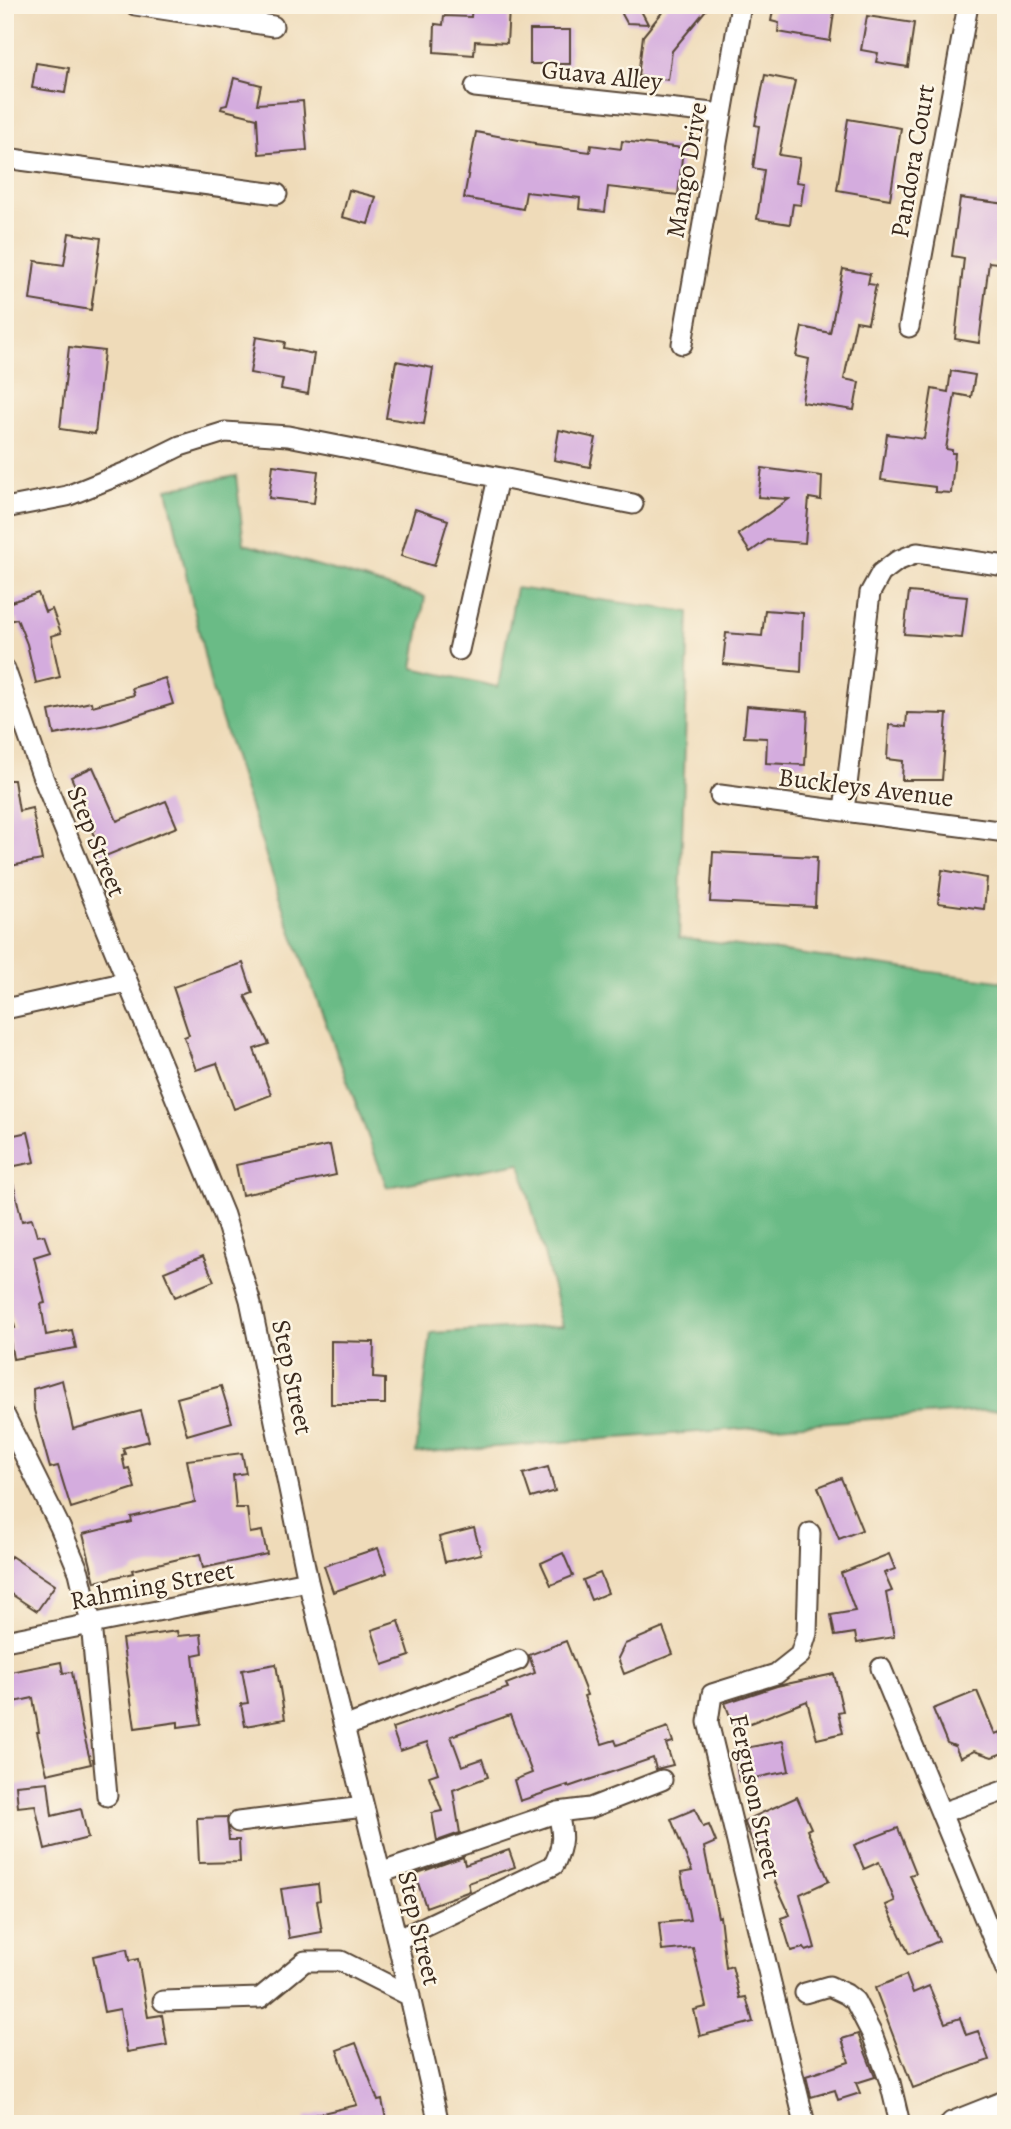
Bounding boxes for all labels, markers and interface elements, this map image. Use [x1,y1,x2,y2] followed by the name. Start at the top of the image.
[540,52,665,99] street label: Guava Alley
[882,81,943,241] street label: Pandora Court
[657,99,716,241] street label: Mango Drive
[776,759,955,816] street label: Buckleys Avenue
[58,780,135,902] street label: Step Street
[263,1316,322,1438] street label: Step Street
[67,1552,238,1619] street label: Rahming Street
[721,1711,790,1882] street label: Ferguson Street
[389,1867,450,1989] street label: Step Street

